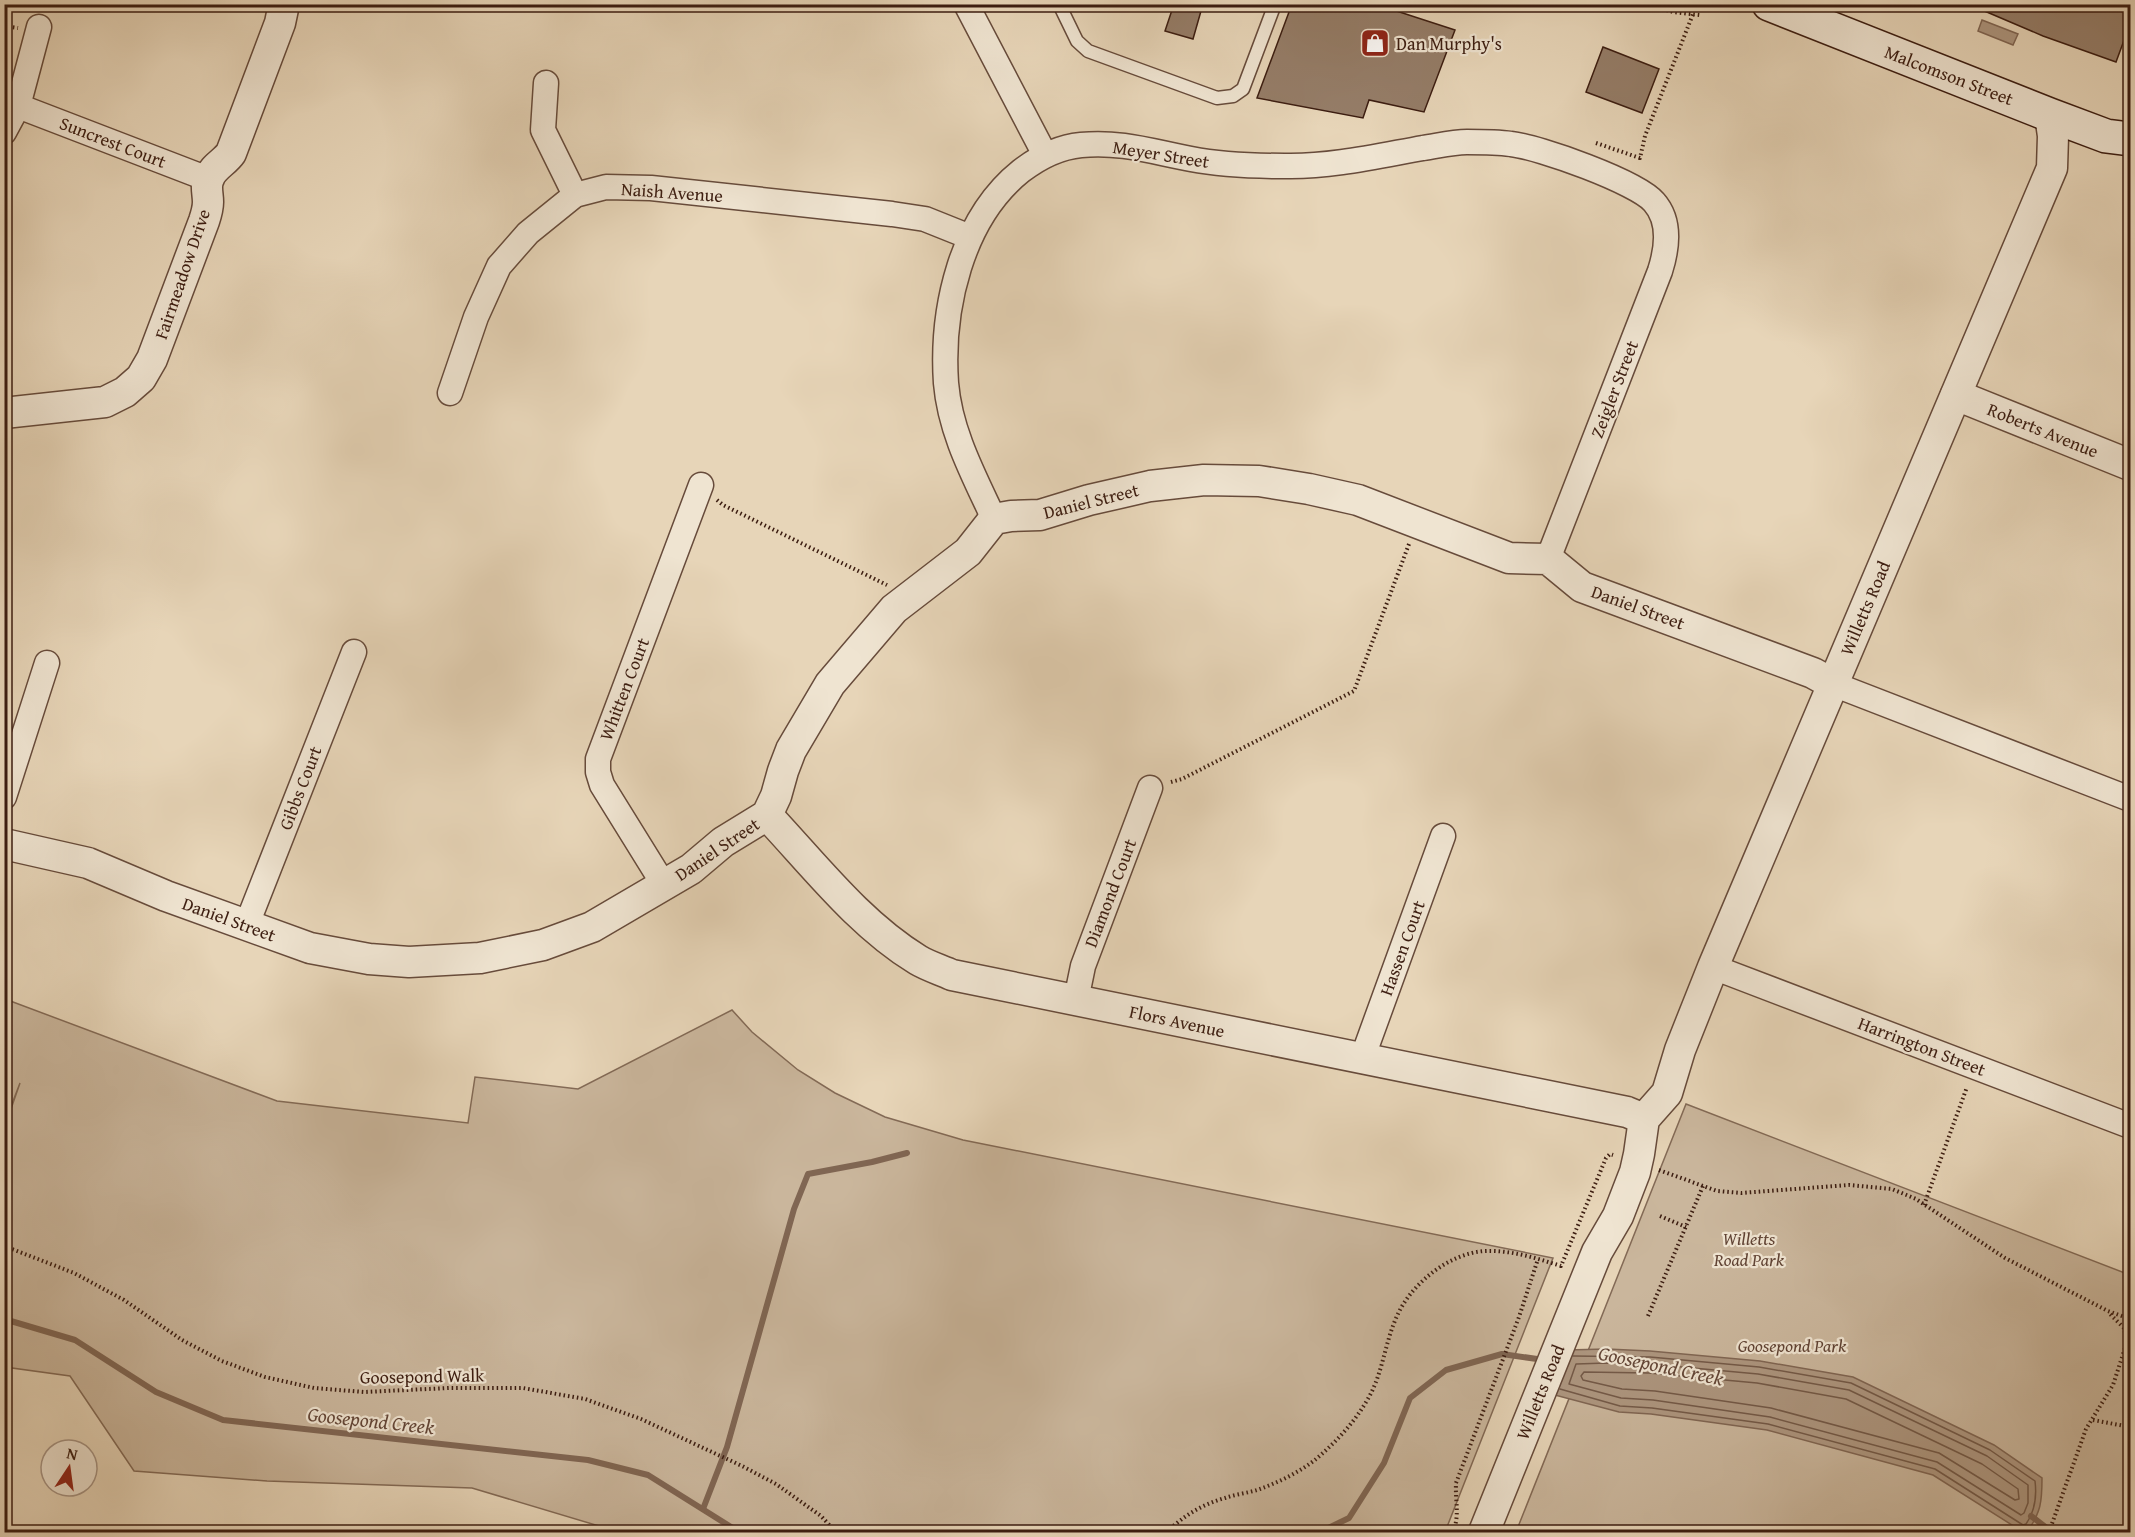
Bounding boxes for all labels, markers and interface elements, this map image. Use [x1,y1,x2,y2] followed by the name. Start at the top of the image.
[1359,27,1391,59] shop icon: Dan Murphy's
[1396,30,1502,57] place label: Dan Murphy's
[1881,38,2018,112] street label: Malcomson Street
[56,109,171,175] street label: Suncrest Court
[1111,133,1212,175] street label: Meyer Street
[620,175,724,209] street label: Naish Avenue
[147,205,217,343] street label: Fairmeadow Drive
[1583,336,1645,442] street label: Zeigler Street
[1983,395,2103,465] street label: Roberts Avenue
[1040,476,1142,526] street label: Daniel Street
[1833,556,1897,659] street label: Willetts Road
[1588,578,1689,637] street label: Daniel Street
[592,633,656,744] street label: Whitten Court
[272,742,329,834] street label: Gibbs Court
[669,810,766,887] street label: Daniel Street
[1077,834,1143,951] street label: Diamond Court
[179,890,280,949] street label: Daniel Street
[1372,896,1432,999] street label: Hassen Court
[1127,998,1227,1044] street label: Flors Avenue
[1854,1009,1990,1083] street label: Harrington Street
[1713,1225,1785,1273] park label: Willetts Road Park
[1738,1332,1847,1359] park label: Goosepond Park
[1596,1338,1727,1393] water label: Goosepond Creek
[1509,1340,1571,1444] street label: Willetts Road
[360,1361,485,1391] street label: Goosepond Walk
[306,1399,437,1441] water label: Goosepond Creek
[39,1438,99,1498] north arrow
[64,1440,81,1466] text: N

